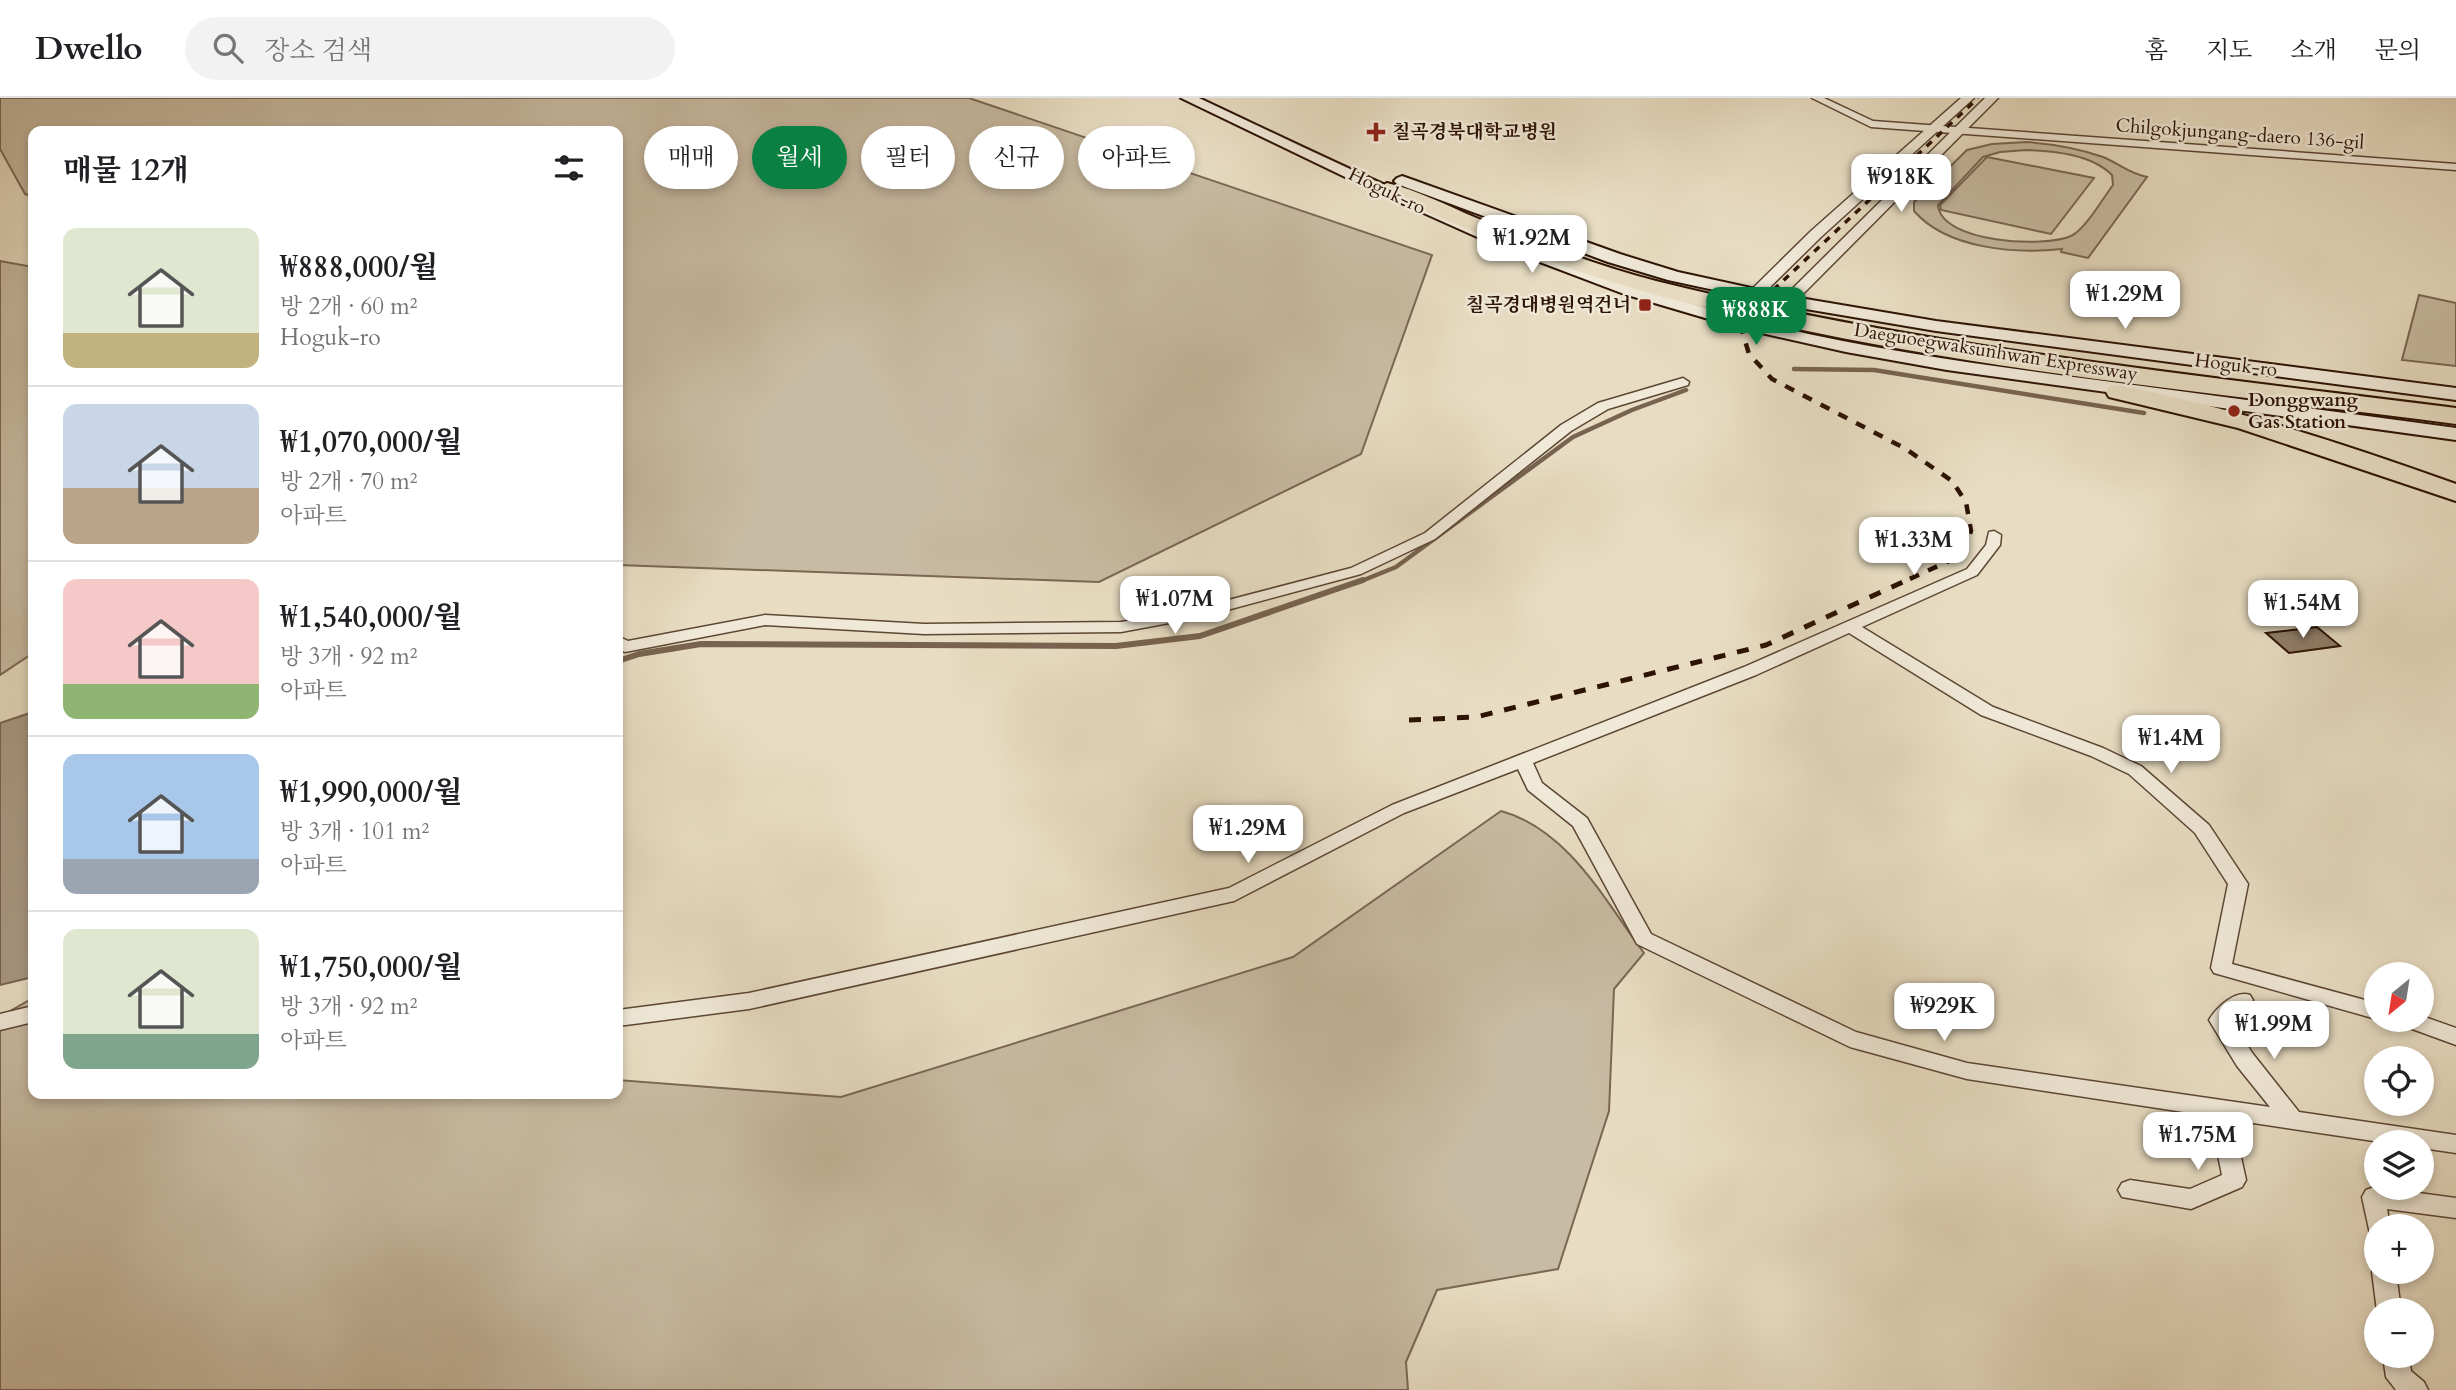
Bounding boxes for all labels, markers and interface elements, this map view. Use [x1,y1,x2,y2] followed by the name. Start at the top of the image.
[185,17,675,80] search box
[35,26,143,71] text: Dwello
[209,29,247,67] icon: search
[265,33,372,68] text: 장소 검색
[2145,34,2168,67] text: 홈
[2206,34,2252,67] text: 지도
[2290,34,2337,67] text: 소개
[2375,34,2421,67] text: 문의
[2115,112,2365,156] street label: Chilgokjungang-daero 136-gil
[1392,119,1557,145] place label: 칠곡경북대학교병원
[1366,122,1386,142] marker: 칠곡경북대학교병원
[644,126,738,189] chip: 매매
[752,126,847,189] chip: 월세
[861,126,955,189] chip: 필터
[969,126,1064,189] chip: 신규
[1078,126,1195,189] chip: 아파트
[550,149,588,187] icon: filters
[63,150,189,191] text: 매물 12개
[1852,155,1950,214] pin: ₩918K
[1344,161,1430,221] street label: Hoguk-ro
[1867,161,1935,192] text: ₩918K
[1475,216,1589,275] pin: ₩1.92M
[1493,222,1571,253] text: ₩1.92M
[280,247,438,288] text: ₩888,000/월
[119,256,203,340] icon: home
[2068,272,2182,331] pin: ₩1.29M
[2086,278,2164,309] text: ₩1.29M
[1707,288,1805,347] pin: ₩888K
[280,291,417,322] text: 방 2개 · 60 m²
[1466,292,1631,318] place label: 칠곡경대병원역건너
[1722,294,1790,325] text: ₩888K
[1637,297,1653,313] marker: 칠곡경대병원역건너
[1852,317,2140,387] street label: Daeguoegwaksunhwan Expressway
[280,322,381,353] text: Hoguk-ro
[2193,347,2279,383] street label: Hoguk-ro
[2248,387,2358,435] place label: Donggwang Gas Station
[2226,403,2242,419] marker: Donggwang Gas Station
[280,422,462,463] text: ₩1,070,000/월
[119,432,203,516] icon: home
[280,466,417,497] text: 방 2개 · 70 m²
[280,500,347,531] text: 아파트
[1857,518,1971,577] pin: ₩1.33M
[1875,524,1953,555] text: ₩1.33M
[1118,576,1232,636] pin: ₩1.07M
[2246,580,2360,640] pin: ₩1.54M
[1136,583,1214,614] text: ₩1.07M
[2264,587,2342,618] text: ₩1.54M
[280,597,462,638] text: ₩1,540,000/월
[119,607,203,691] icon: home
[280,641,417,672] text: 방 3개 · 92 m²
[280,675,347,706] text: 아파트
[2122,716,2220,775] pin: ₩1.4M
[2138,722,2204,753] text: ₩1.4M
[280,772,462,813] text: ₩1,990,000/월
[119,782,203,866] icon: home
[1191,806,1305,865] pin: ₩1.29M
[1209,812,1287,843] text: ₩1.29M
[280,816,429,847] text: 방 3개 · 101 m²
[280,850,347,881] text: 아파트
[280,947,462,988] text: ₩1,750,000/월
[119,957,203,1041] icon: home
[2364,962,2434,1032] north arrow
[2364,962,2434,1368] map controls
[1895,984,1993,1043] pin: ₩929K
[1910,990,1978,1021] text: ₩929K
[280,991,417,1022] text: 방 3개 · 92 m²
[2217,1002,2331,1061] pin: ₩1.99M
[2235,1008,2313,1039] text: ₩1.99M
[280,1025,347,1056] text: 아파트
[2364,1046,2434,1116] button: locate
[2141,1112,2255,1172] pin: ₩1.75M
[2159,1119,2237,1150] text: ₩1.75M
[2364,1130,2434,1200] button: layers
[2364,1214,2434,1284] button: +
[2364,1298,2434,1368] button: −

